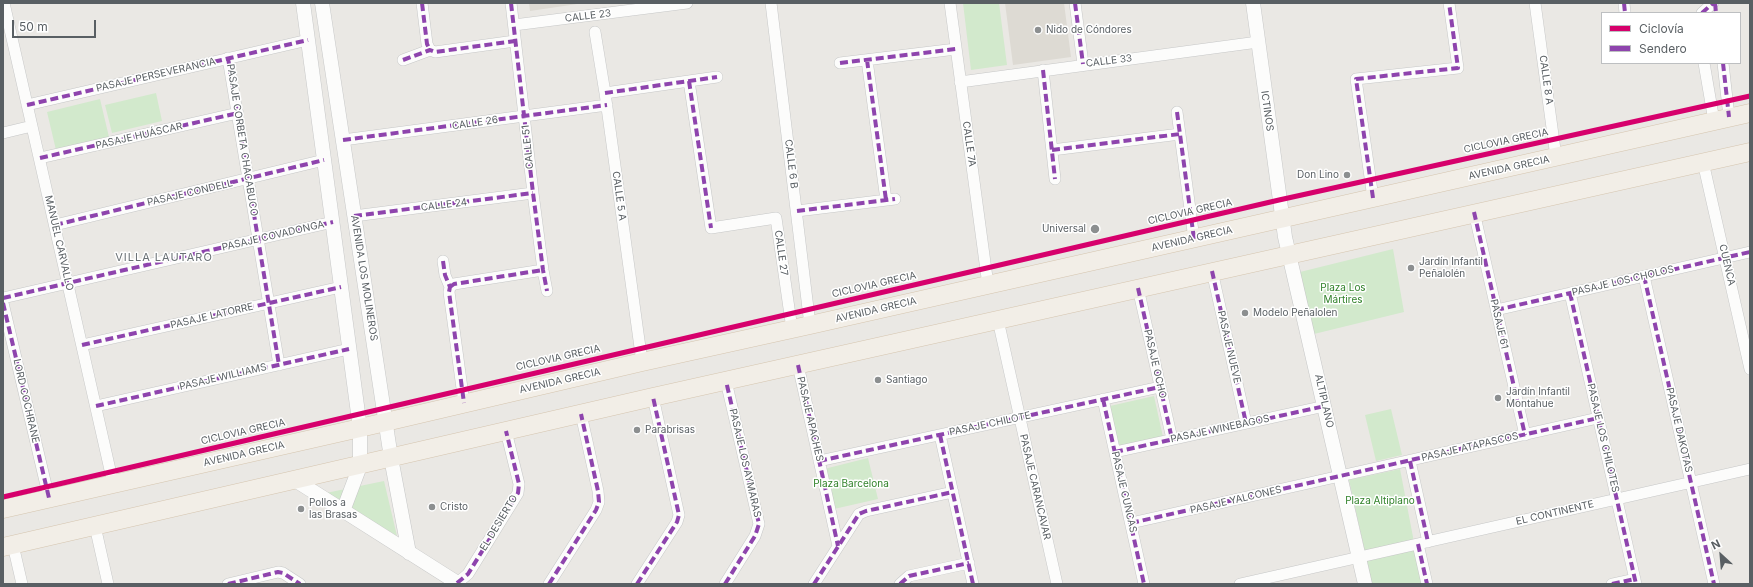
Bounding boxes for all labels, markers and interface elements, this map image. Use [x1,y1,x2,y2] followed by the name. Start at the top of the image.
[564,7,612,25] street label: CALLE 23
[14,12,98,38] scale bar
[1601,12,1741,64] legend
[19,19,48,34] text: 50 m
[1639,21,1684,36] text: Ciclovía
[1046,24,1132,36] place label: Nido de Cóndores
[1033,25,1043,35] marker: Nido de Cóndores
[1639,41,1687,56] text: Sendero
[1085,52,1133,70] street label: CALLE 33
[1537,54,1555,106] street label: CALLE 8 A
[95,55,217,95] street label: PASAJE PERSEVERANCIA
[224,63,260,217] street label: PASAJE CORBETA CHACABUCO
[1258,90,1276,132] street label: ICTINOS
[451,114,499,132] street label: CALLE 26
[94,120,184,152] street label: PASAJE HUÁSCAR
[960,121,978,167] street label: CALLE 7A
[520,124,536,170] street label: CALLE 51
[1463,126,1549,156] street label: CICLOVIA GRECIA
[782,139,800,189] street label: CALLE 6 B
[1467,154,1551,182] street label: AVENIDA GRECIA
[1297,169,1339,181] place label: Don Lino
[610,170,628,222] street label: CALLE 5 A
[1342,170,1352,180] marker: Don Lino
[146,177,234,209] street label: PASAJE CONDELL
[42,194,76,292] street label: MANUEL CARVALLO
[420,196,468,214] street label: CALLE 24
[1147,196,1233,228] street label: CICLOVIA GRECIA
[348,214,380,342] street label: AVENIDA LOS MOLINEROS
[221,218,325,254] street label: PASAJE COVADONGA
[1042,223,1086,235] place label: Universal
[1089,223,1101,235] marker: Universal
[1150,224,1234,254] street label: AVENIDA GRECIA
[772,229,790,277] street label: CALLE 27
[1716,243,1738,287] street label: CUENCA
[115,251,213,265] district label: VILLA LAUTARO
[1419,256,1483,280] place label: Jardín Infantil Peñalolén
[1406,263,1416,273] marker: Jardín Infantil Peñalolén
[1571,263,1675,299] street label: PASAJE LOS CHOLOS
[831,269,917,301] street label: CICLOVIA GRECIA
[1320,282,1366,306] park label: Plaza Los Mártires
[834,295,918,325] street label: AVENIDA GRECIA
[1487,298,1511,350] street label: PASAJE 61
[169,301,255,331] street label: PASAJE LATORRE
[1253,307,1337,319] place label: Modelo Peñalolen
[1240,308,1250,318] marker: Modelo Peñalolen
[1215,309,1243,385] street label: PASAJE NUEVE
[1141,328,1169,400] street label: PASAJE OCHO
[515,342,601,374] street label: CICLOVIA GRECIA
[10,358,42,444] street label: LORD COCHRANE
[178,361,268,393] street label: PASAJE WILLIAMS
[518,366,602,396] street label: AVENIDA GRECIA
[1312,373,1336,429] street label: ALTIPLANO
[886,374,927,386] place label: Santiago
[794,375,826,463] street label: PASAJE APACHES
[873,375,883,385] marker: Santiago
[1585,382,1621,494] street label: PASAJE LOS CHILOTES
[1506,386,1570,410] place label: Jardín Infantil Montahue
[1663,386,1695,474] street label: PASAJE DAKOTAS
[1493,393,1503,403] marker: Jardín Infantil Montahue
[727,407,763,519] street label: PASAJE LOS AYMARAS
[948,410,1032,438] street label: PASAJE CHILOTE
[1169,413,1271,445] street label: PASAJE WINEBAGOS
[200,416,286,448] street label: CICLOVIA GRECIA
[645,424,695,436] place label: Parabrisas
[632,425,642,435] marker: Parabrisas
[1420,430,1520,464] street label: PASAJE ATAPASCOS
[1017,433,1053,541] street label: PASAJE CARANCAVAR
[202,439,286,469] street label: AVENIDA GRECIA
[1109,450,1139,534] street label: PASAJE CUNCAS
[813,478,889,490] park label: Plaza Barcelona
[1189,484,1283,516] street label: PASAJE YALCONES
[478,493,520,553] street label: EL DESIERTO
[1345,495,1415,507] park label: Plaza Altiplano
[309,497,357,520] place label: Pollos a las Brasas
[1515,498,1595,528] street label: EL CONTINENTE
[440,501,468,513] place label: Cristo
[427,502,437,512] marker: Cristo
[296,504,306,514] marker: Pollos a las Brasas
[1701,535,1741,575] north arrow
[1709,536,1723,552] text: N

